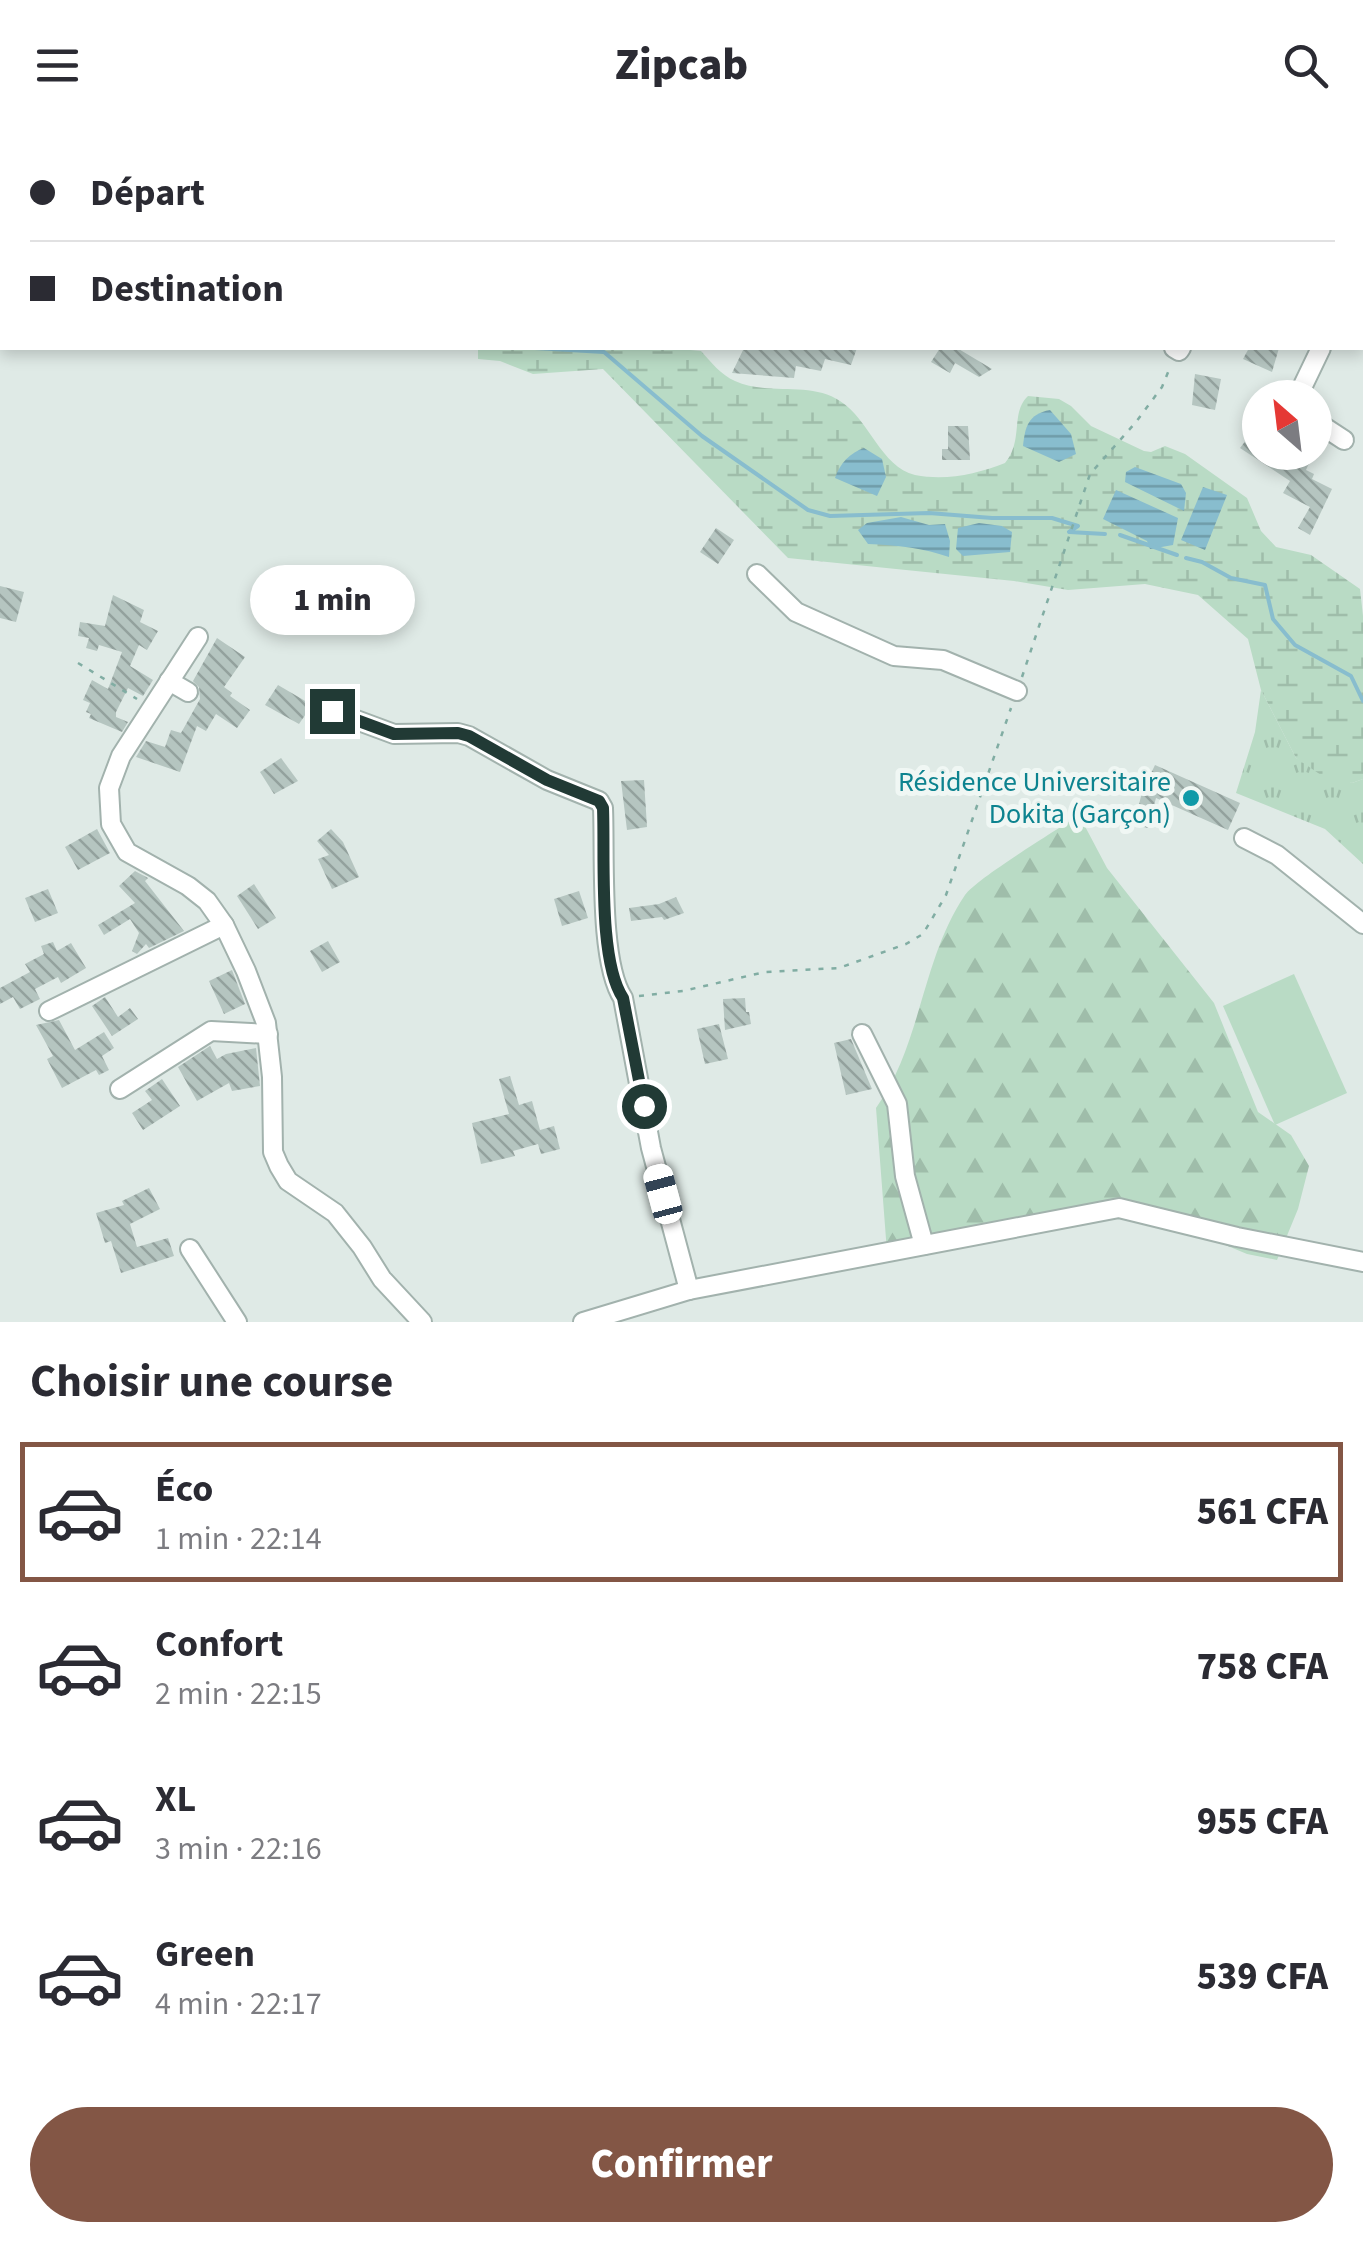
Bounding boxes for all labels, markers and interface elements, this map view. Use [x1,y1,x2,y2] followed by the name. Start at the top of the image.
[615,33,748,97] text: Zipcab
[30,38,85,93] icon: menu
[1278,38,1333,93] icon: search
[90,166,205,220] text: Départ
[90,262,284,316] text: Destination
[1242,380,1332,470] north arrow
[1242,380,1332,470] map controls
[250,566,414,636] callout: 1 min
[293,577,372,623] text: 1 min
[310,689,355,734] route end
[898,762,1171,834] place label: Résidence Universitaire Dokita (Garçon)
[1180,787,1202,809] marker: Résidence Universitaire Dokita (Garçon)
[622,1084,667,1129] route start
[641,1161,685,1227] car
[30,1350,393,1414] text: Choisir une course
[155,1462,213,1516] text: Éco
[35,1467,125,1557] icon: car
[1197,1485,1328,1539] text: 561 CFA
[155,1516,322,1562] text: 1 min · 22:14
[155,1617,283,1671] text: Confort
[35,1622,125,1712] icon: car
[1197,1640,1328,1694] text: 758 CFA
[155,1671,322,1717] text: 2 min · 22:15
[155,1772,196,1826] text: XL
[35,1777,125,1867] icon: car
[1197,1795,1328,1849] text: 955 CFA
[155,1826,322,1872] text: 3 min · 22:16
[155,1927,255,1981] text: Green
[35,1932,125,2022] icon: car
[1197,1950,1328,2004] text: 539 CFA
[155,1981,322,2027] text: 4 min · 22:17
[30,2107,1333,2222] button: Confirmer

